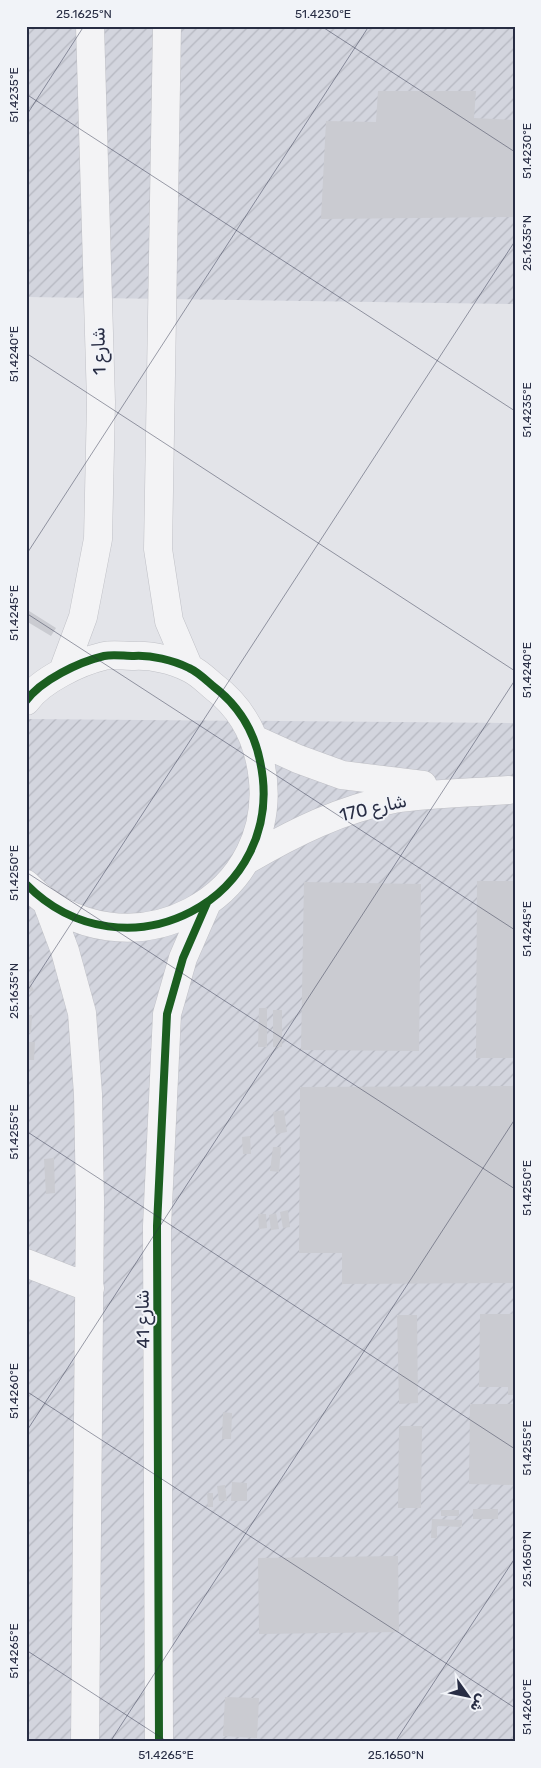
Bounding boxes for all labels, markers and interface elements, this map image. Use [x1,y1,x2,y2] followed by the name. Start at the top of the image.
[56,7,112,21] text: 25.1625°N
[295,7,351,21] text: 51.4230°E
[7,67,21,123] text: 51.4235°E
[520,123,534,179] text: 51.4230°E
[520,215,534,271] text: 25.1635°N
[7,326,21,382] text: 51.4240°E
[87,327,112,375] street label: شارع 1
[520,382,534,438] text: 51.4235°E
[7,585,21,641] text: 51.4245°E
[520,642,534,698] text: 51.4240°E
[337,790,409,827] street label: شارع 170
[7,845,21,901] text: 51.4250°E
[520,901,534,957] text: 51.4245°E
[7,963,21,1019] text: 25.1635°N
[7,1104,21,1160] text: 51.4255°E
[520,1160,534,1216] text: 51.4250°E
[131,1289,156,1349] street label: شارع 41
[7,1363,21,1419] text: 51.4260°E
[520,1420,534,1476] text: 51.4255°E
[520,1531,534,1587] text: 25.1650°N
[7,1623,21,1679] text: 51.4265°E
[444,1670,494,1720] north arrow
[520,1679,534,1735] text: 51.4260°E
[466,1691,490,1715] text: ش
[138,1748,194,1762] text: 51.4265°E
[368,1748,424,1762] text: 25.1650°N

